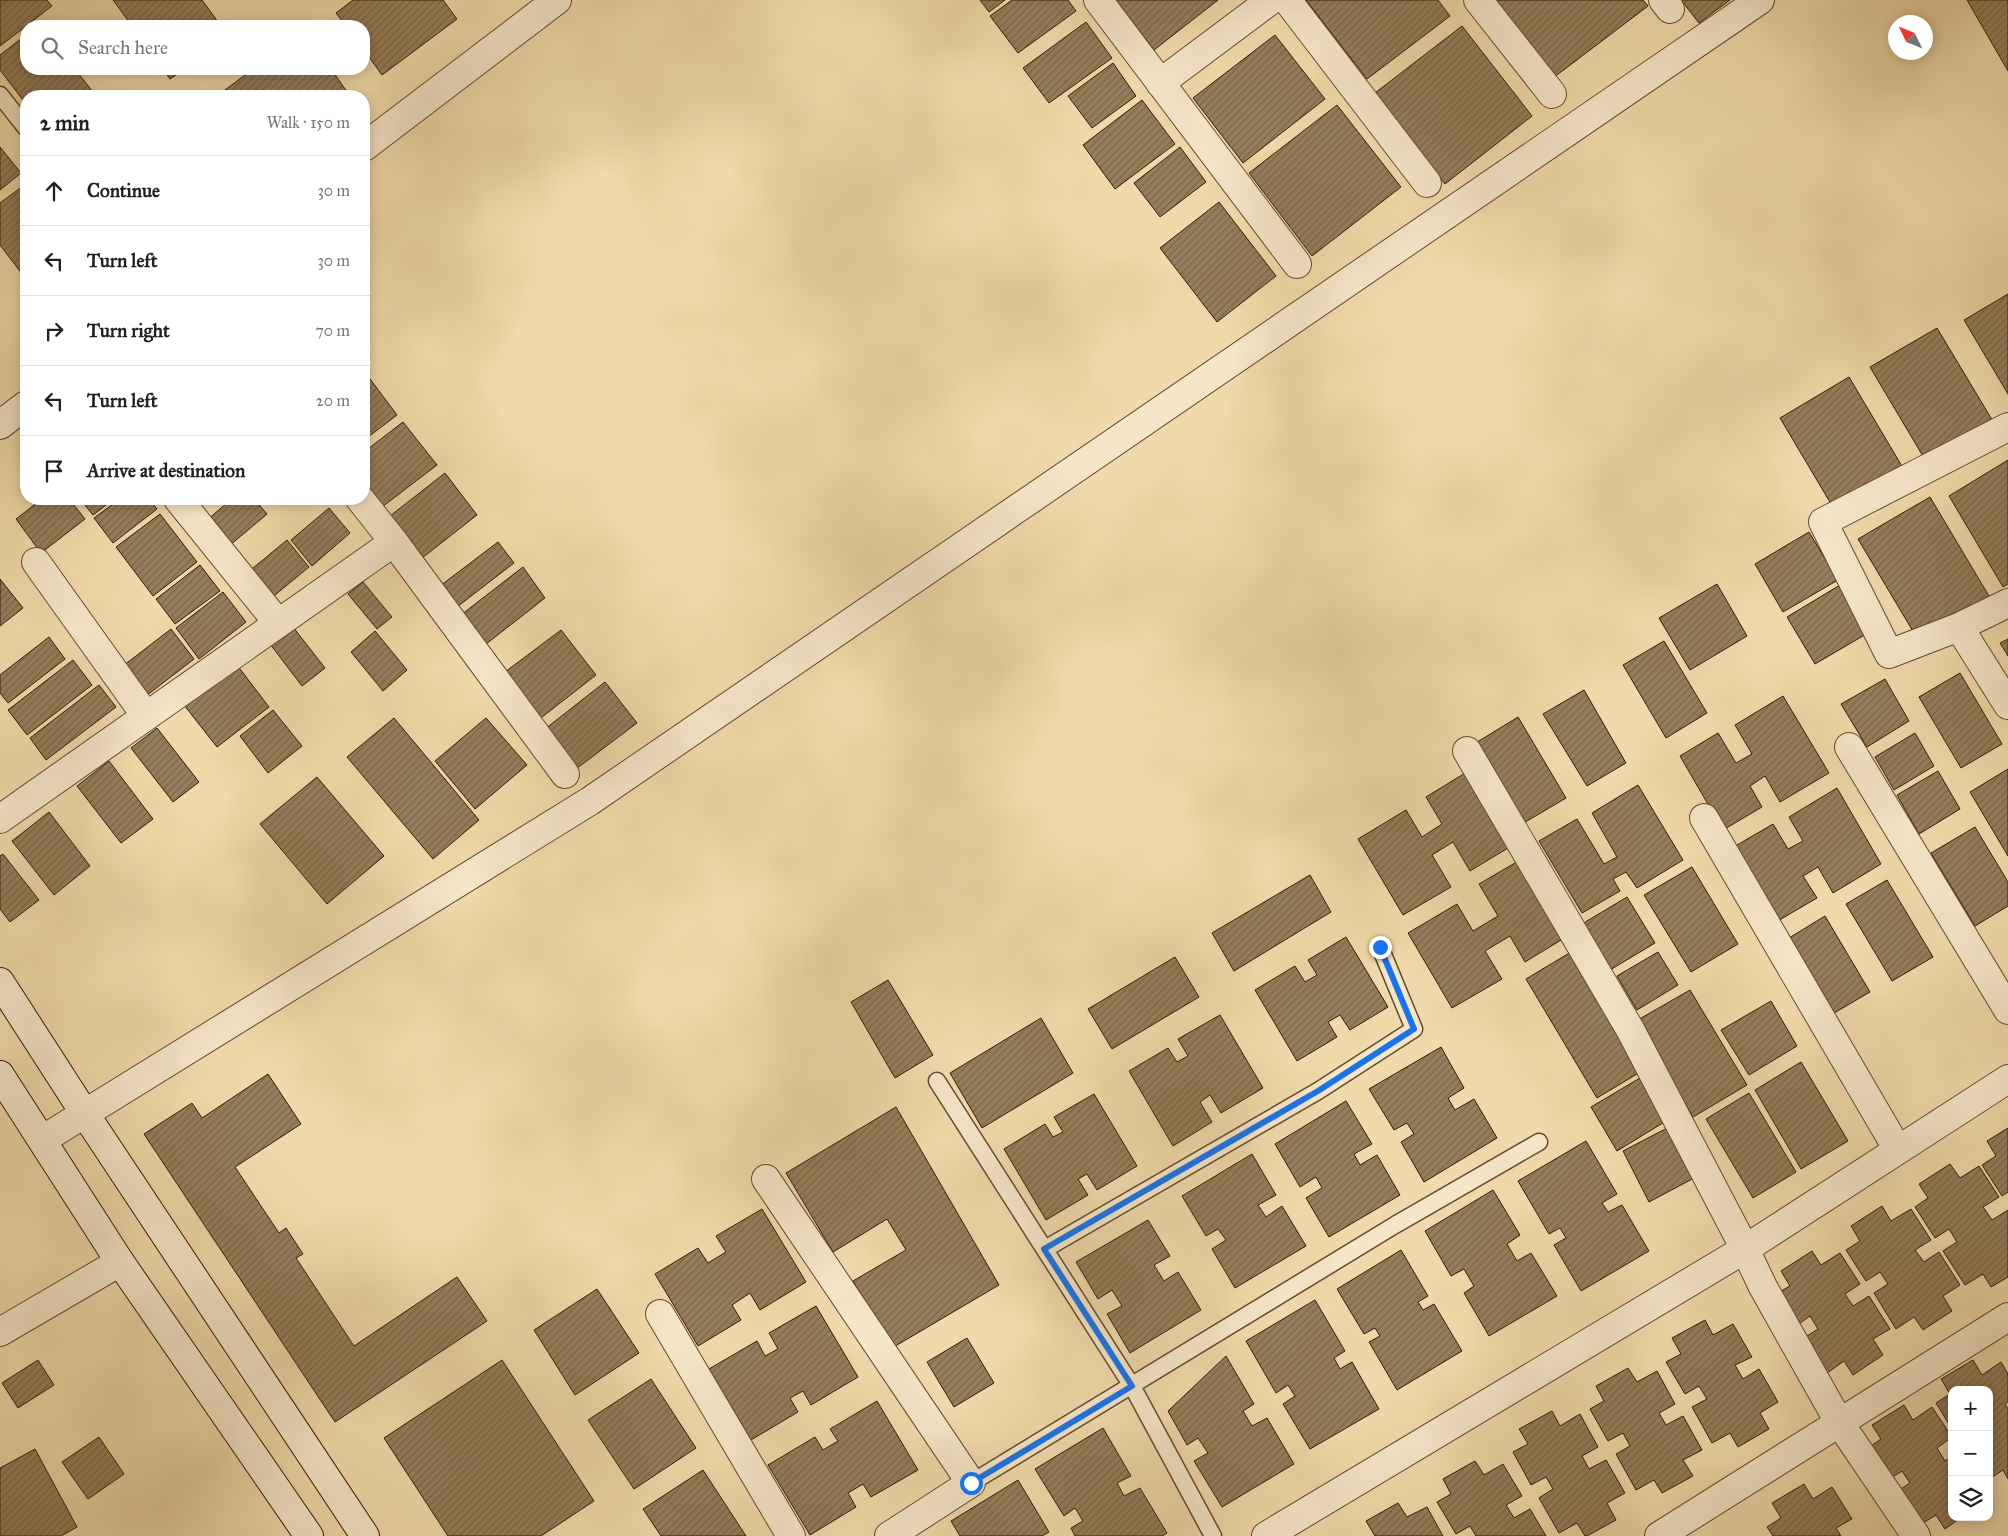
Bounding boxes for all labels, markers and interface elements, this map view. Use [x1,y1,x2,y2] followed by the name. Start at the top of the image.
[1888,15,1933,60] north arrow
[20,20,370,75] search box
[38,34,66,62] icon: search
[78,36,168,59] text: Search here
[40,110,90,136] text: 2 min
[267,113,350,132] text: Walk · 150 m
[40,177,68,205] icon: ahead
[87,179,160,202] text: Continue
[317,181,350,200] text: 30 m
[40,247,68,275] icon: left
[87,249,157,272] text: Turn left
[317,251,350,270] text: 30 m
[40,317,68,345] icon: right
[87,319,170,342] text: Turn right
[315,321,350,340] text: 70 m
[40,387,68,415] icon: left
[87,389,157,412] text: Turn left
[316,391,350,410] text: 20 m
[40,457,68,485] icon: arrive
[87,459,245,482] text: Arrive at destination
[1369,936,1392,959] route end
[1948,1386,1993,1521] map controls
[1948,1386,1993,1431] button: +
[1948,1431,1993,1476] button: −
[960,1472,983,1495] route start
[1948,1476,1993,1521] button: layers

